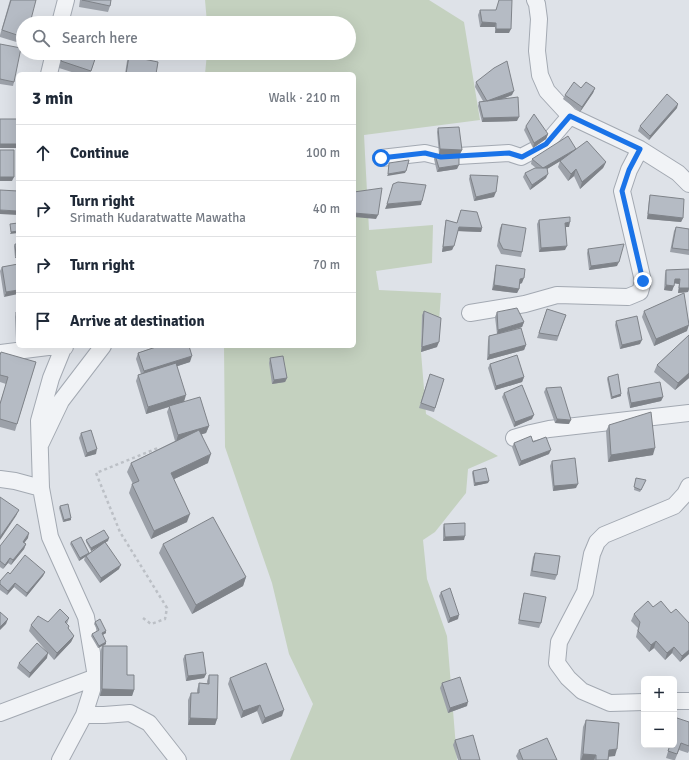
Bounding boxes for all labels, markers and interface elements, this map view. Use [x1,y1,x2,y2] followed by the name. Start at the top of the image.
[16,16,356,60] search box
[30,27,52,49] icon: search
[62,29,138,47] text: Search here
[32,88,73,109] text: 3 min
[269,90,340,106] text: Walk · 210 m
[32,142,54,164] icon: ahead
[70,144,129,162] text: Continue
[306,145,340,161] text: 100 m
[372,149,390,167] route start
[70,192,135,210] text: Turn right
[32,198,54,220] icon: right
[313,201,340,217] text: 40 m
[70,210,246,226] text: Srimath Kudaratwatte Mawatha
[32,254,54,276] icon: right
[70,256,135,274] text: Turn right
[313,257,340,273] text: 70 m
[634,272,652,290] route end
[32,310,54,332] icon: arrive
[70,312,205,330] text: Arrive at destination
[641,676,677,748] map controls
[641,676,677,712] button: +
[641,712,677,748] button: −

